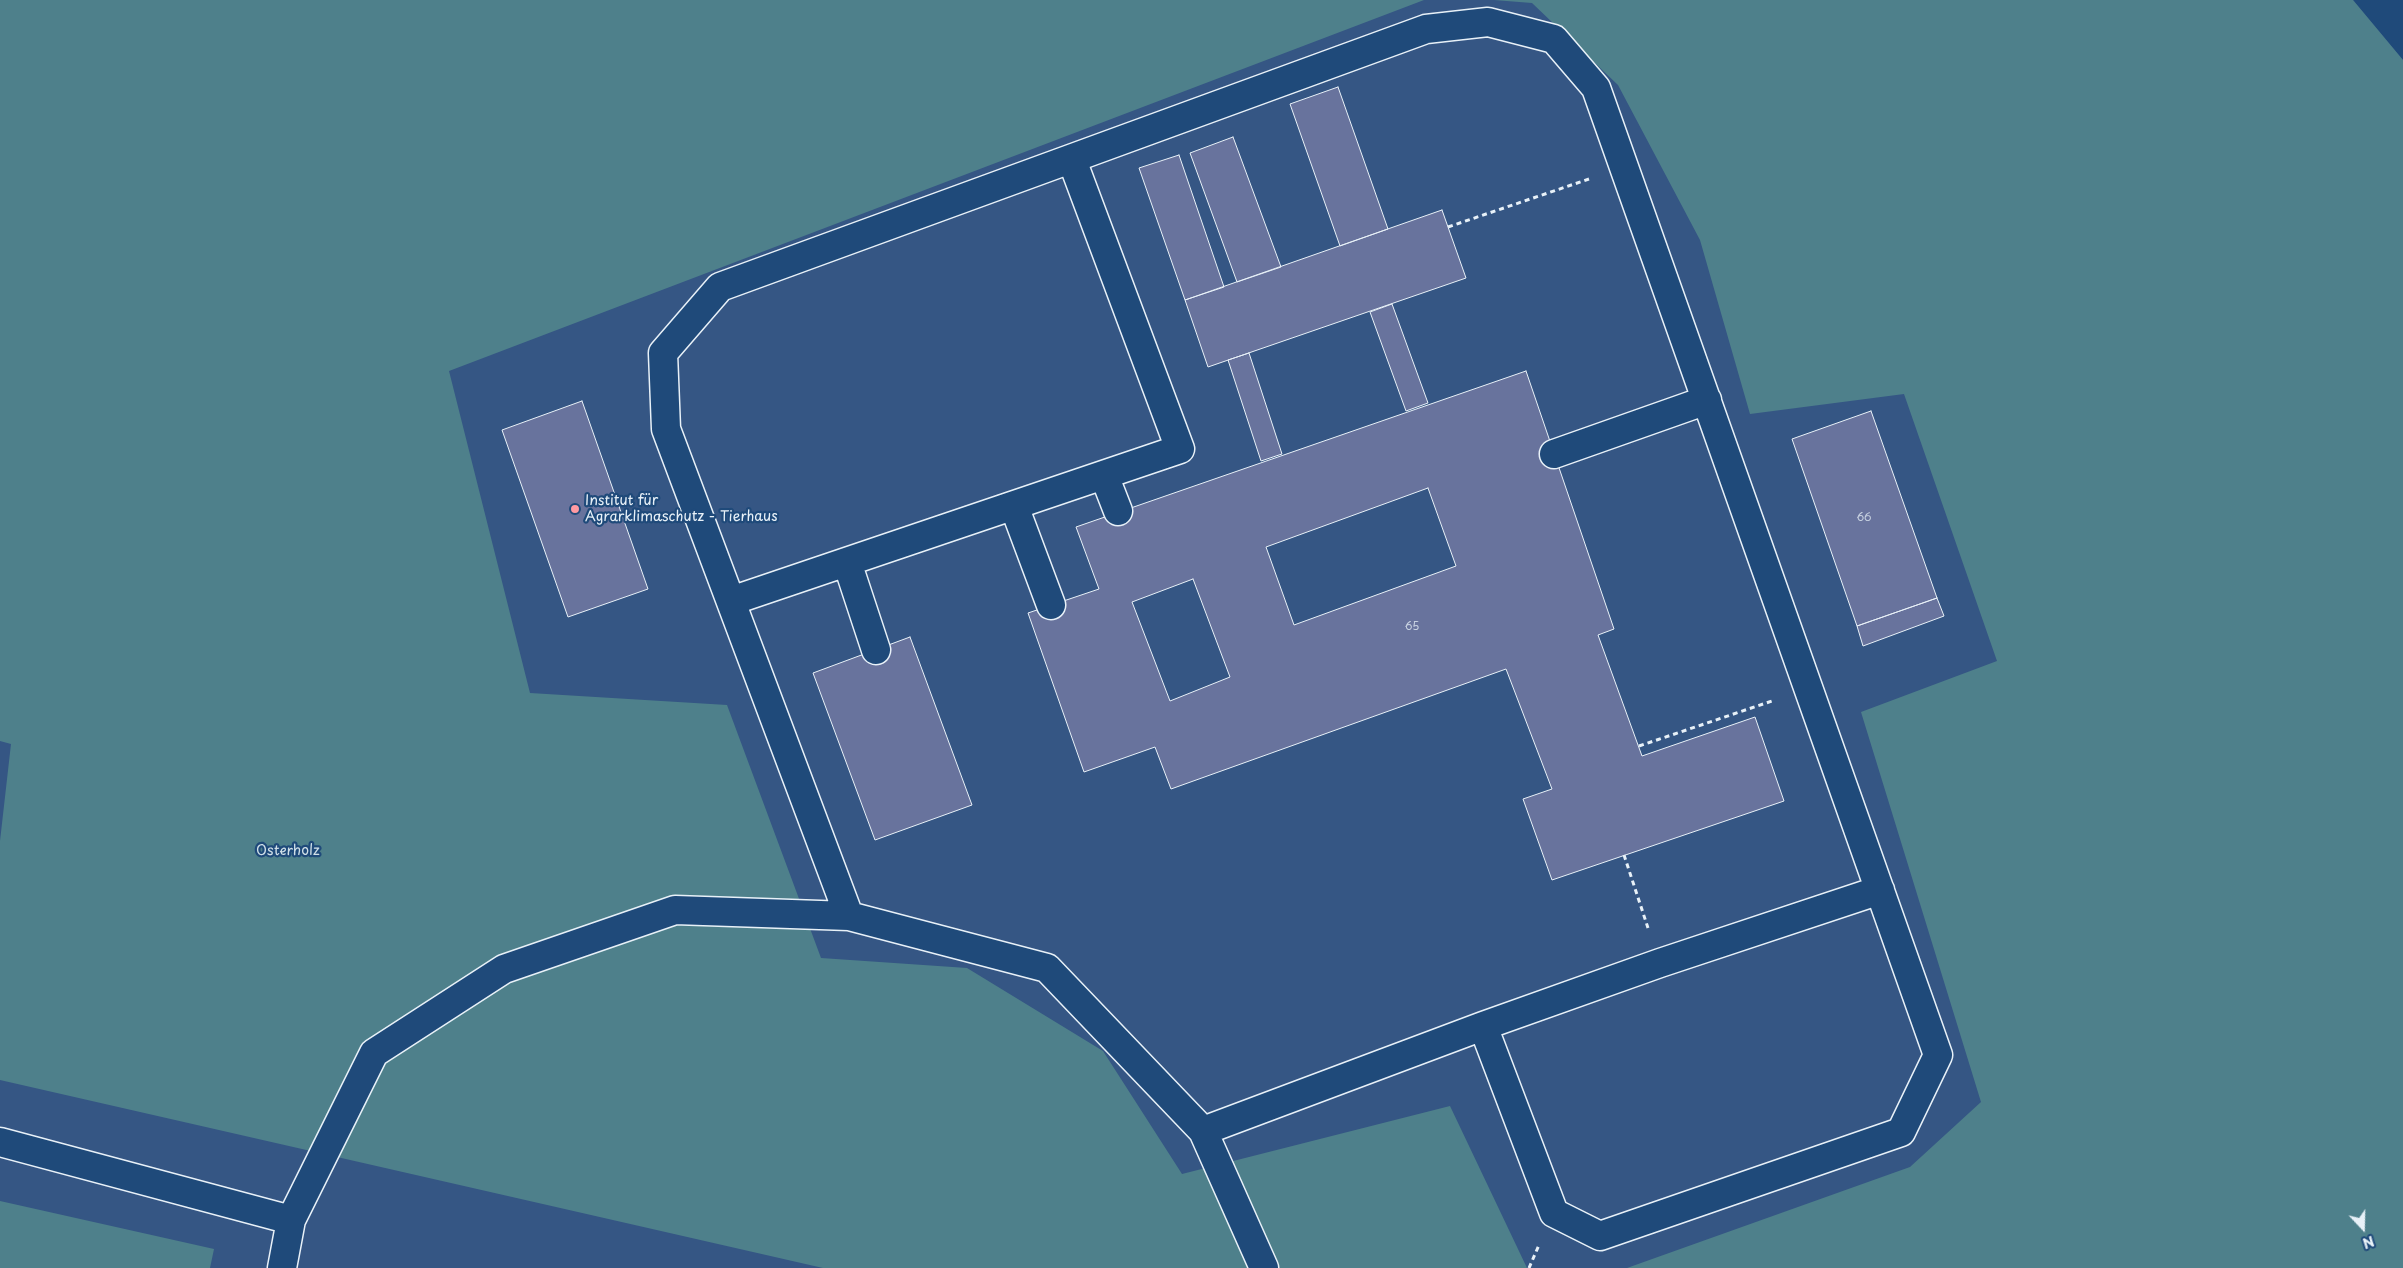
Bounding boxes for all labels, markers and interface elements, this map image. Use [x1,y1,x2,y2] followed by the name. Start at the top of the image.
[585,493,778,526] place label: Institut für Agrarklimaschutz - Tierhaus
[569,503,581,515] marker: Institut für Agrarklimaschutz - Tierhaus
[1856,511,1872,525] house number: 66
[1405,620,1419,634] house number: 65
[256,843,320,859] park label: Osterholz
[2338,1203,2388,1253] north arrow
[2360,1231,2377,1254] text: N

